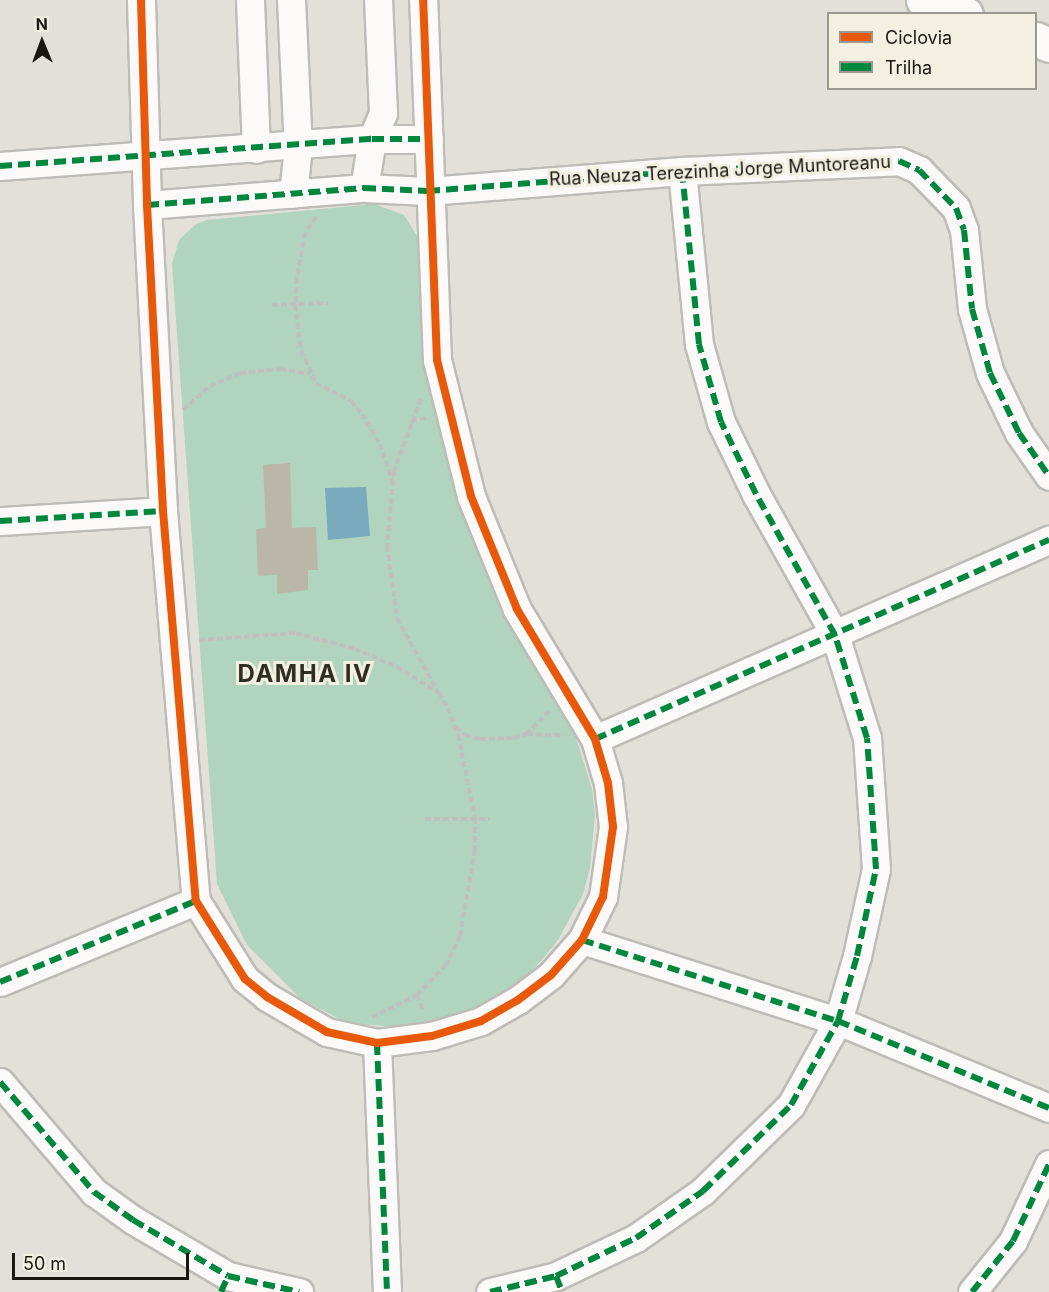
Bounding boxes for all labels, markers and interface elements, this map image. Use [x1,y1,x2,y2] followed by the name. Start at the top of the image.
[12,12,72,72] north arrow
[827,12,1037,90] legend
[35,14,48,34] text: N
[885,27,952,48] text: Ciclovia
[885,57,932,78] text: Trilha
[549,151,891,191] street label: Rua Neuza Terezinha Jorge Muntoreanu
[238,660,372,688] district label: DAMHA IV
[15,1241,192,1279] scale bar
[23,1253,66,1274] text: 50 m

